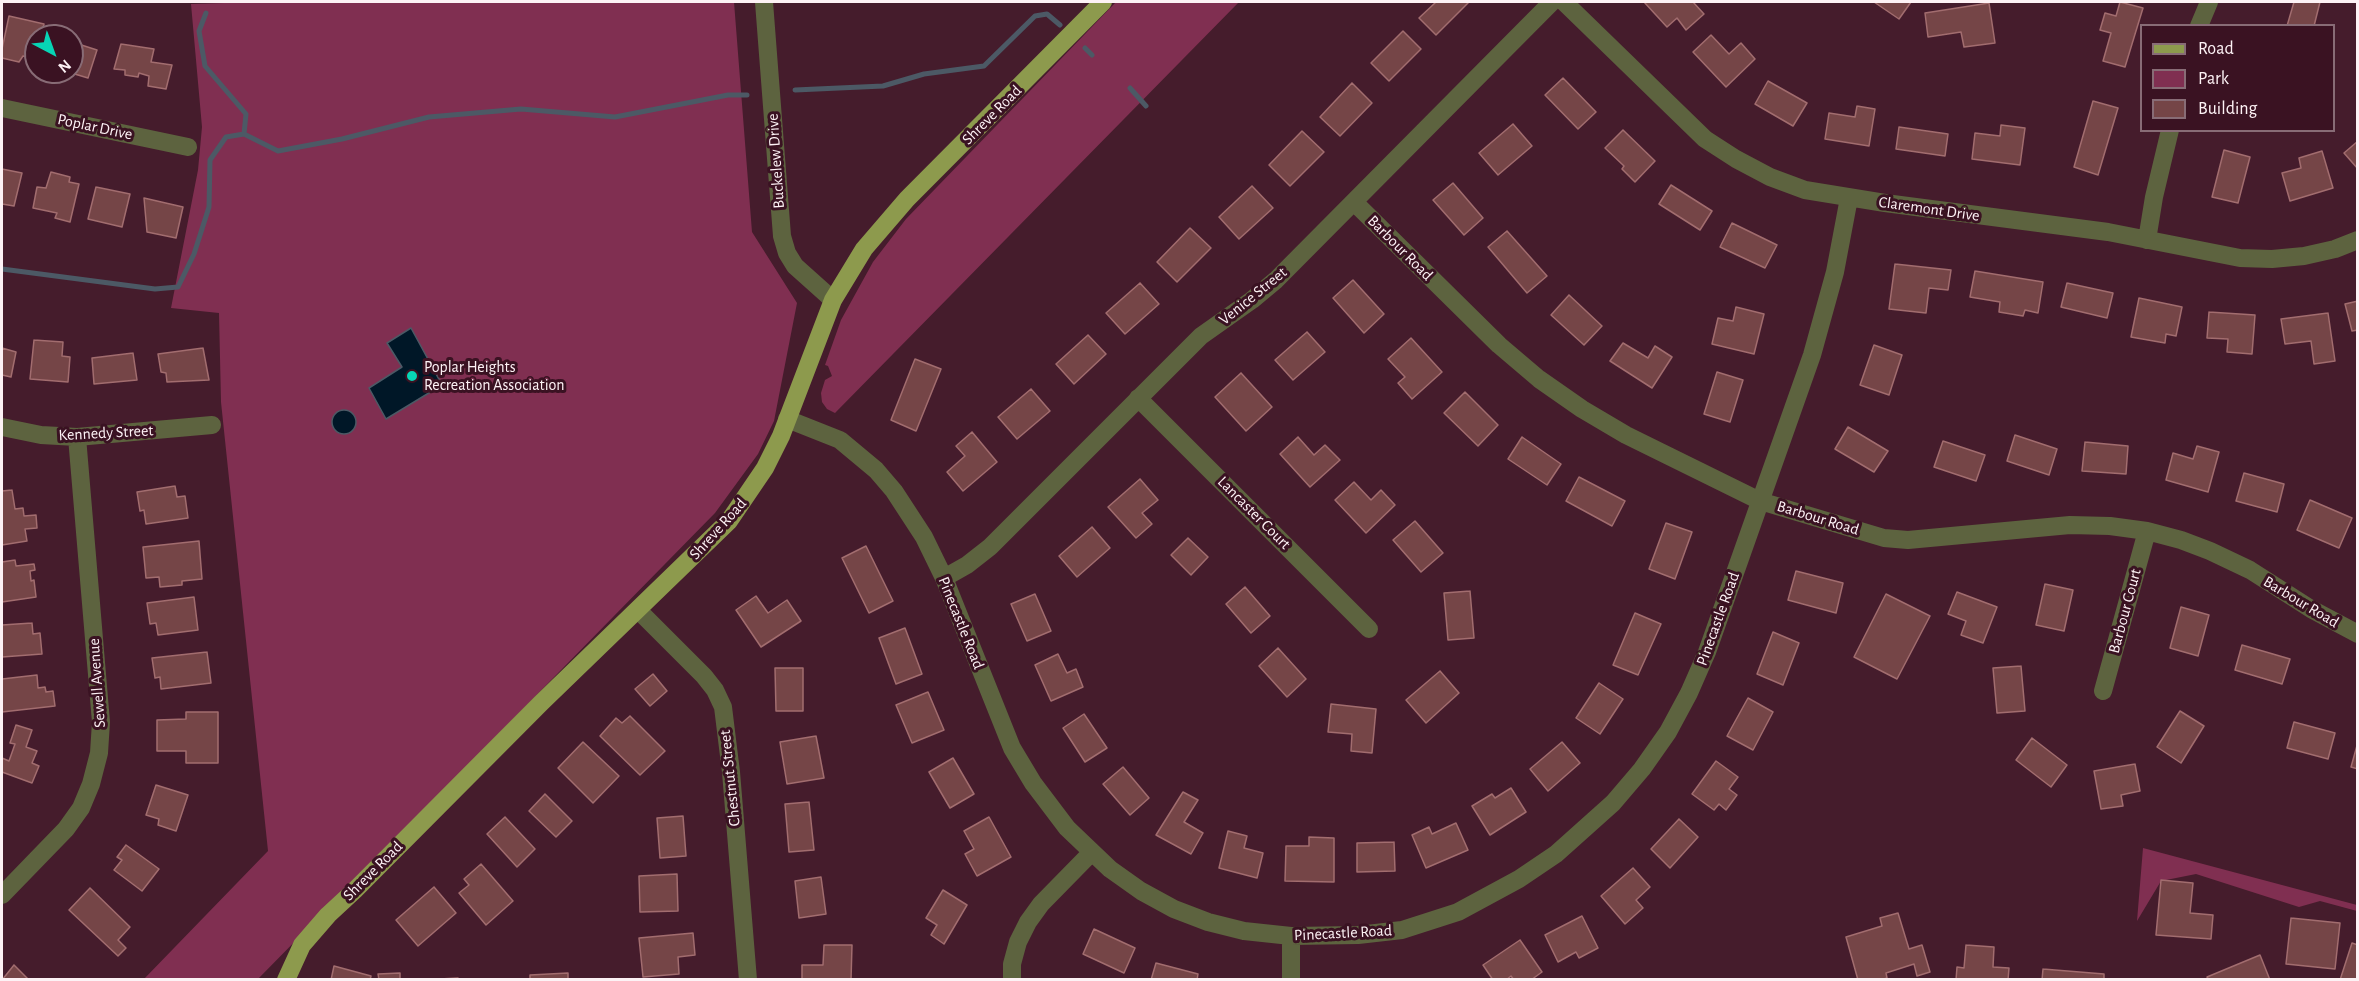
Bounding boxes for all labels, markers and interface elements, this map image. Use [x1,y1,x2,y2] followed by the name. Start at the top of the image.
[24,24,84,84] north arrow
[2140,24,2335,132] legend
[2198,40,2234,58] text: Road
[55,56,74,76] text: N
[2198,70,2229,88] text: Park
[958,81,1026,149] street label: Shreve Road
[2198,100,2257,118] text: Building
[56,110,134,144] street label: Poplar Drive
[763,113,789,209] street label: Buckelew Drive
[1877,192,1981,226] street label: Claremont Drive
[1363,211,1437,285] street label: Barbour Road
[1215,263,1291,329] street label: Venice Street
[424,357,564,395] place label: Poplar Heights Recreation Association
[405,369,419,383] marker: Poplar Heights Recreation Association
[58,421,154,445] street label: Kennedy Street
[1213,472,1295,554] street label: Lancaster Court
[685,494,751,564] street label: Shreve Road
[1775,496,1861,540] street label: Barbour Road
[2104,566,2146,656] street label: Barbour Court
[1692,570,1744,668] street label: Pinecastle Road
[2260,572,2342,632] street label: Barbour Road
[934,574,988,672] street label: Pinecastle Road
[84,638,110,728] street label: Sewell Avenue
[715,729,745,827] street label: Chestnut Street
[339,837,407,905] street label: Shreve Road
[1294,921,1392,945] street label: Pinecastle Road

